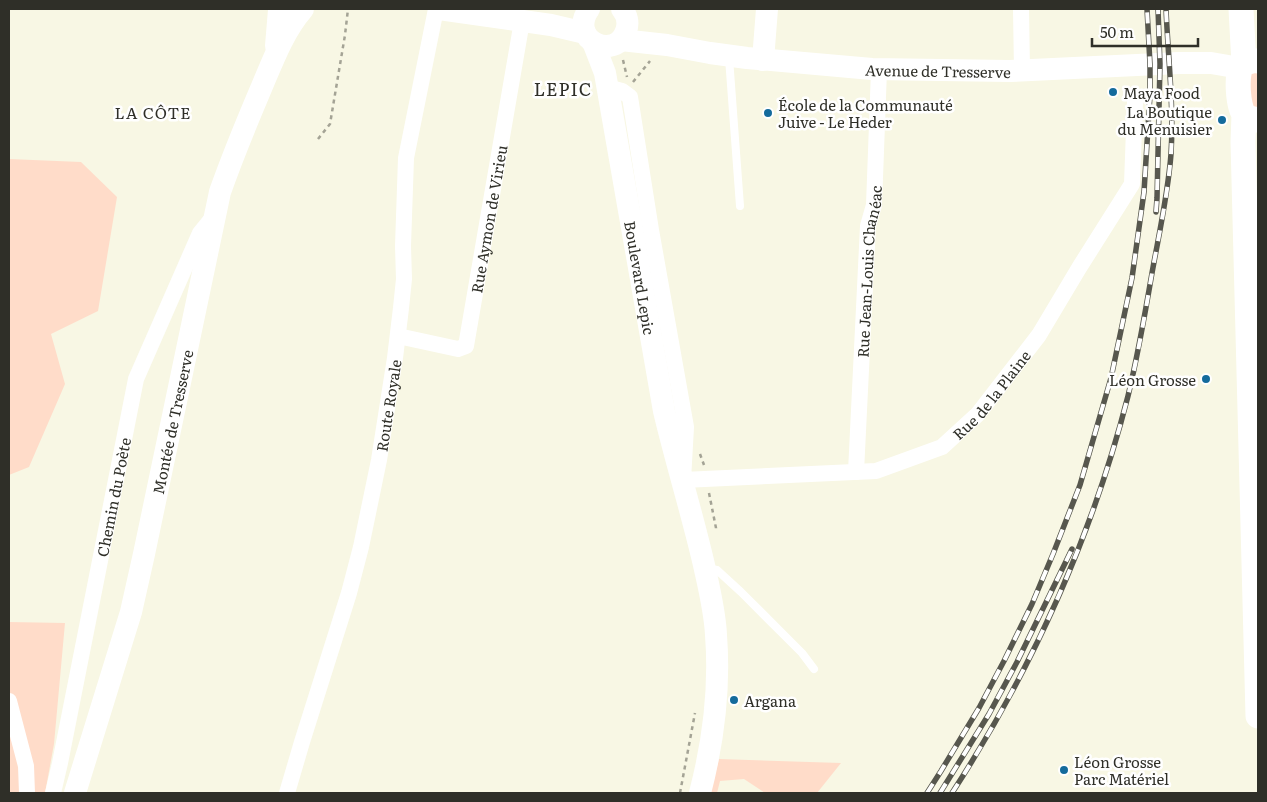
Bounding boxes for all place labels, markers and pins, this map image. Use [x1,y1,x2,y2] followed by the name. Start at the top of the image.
[1123,81,1200,104] place label: Maya Food
[1107,86,1119,98] marker: Maya Food
[778,93,953,133] place label: École de la Communauté Juive - Le Heder
[1118,100,1212,140] place label: La Boutique du Menuisier
[762,107,774,119] marker: École de la Communauté Juive - Le Heder
[1216,114,1228,126] marker: La Boutique du Menuisier
[1109,368,1196,391] place label: Léon Grosse
[1200,373,1212,385] marker: Léon Grosse
[744,689,797,712] place label: Argana
[728,694,740,706] marker: Argana
[1074,750,1169,790] place label: Léon Grosse Parc Matériel
[1058,764,1070,776] marker: Léon Grosse Parc Matériel

